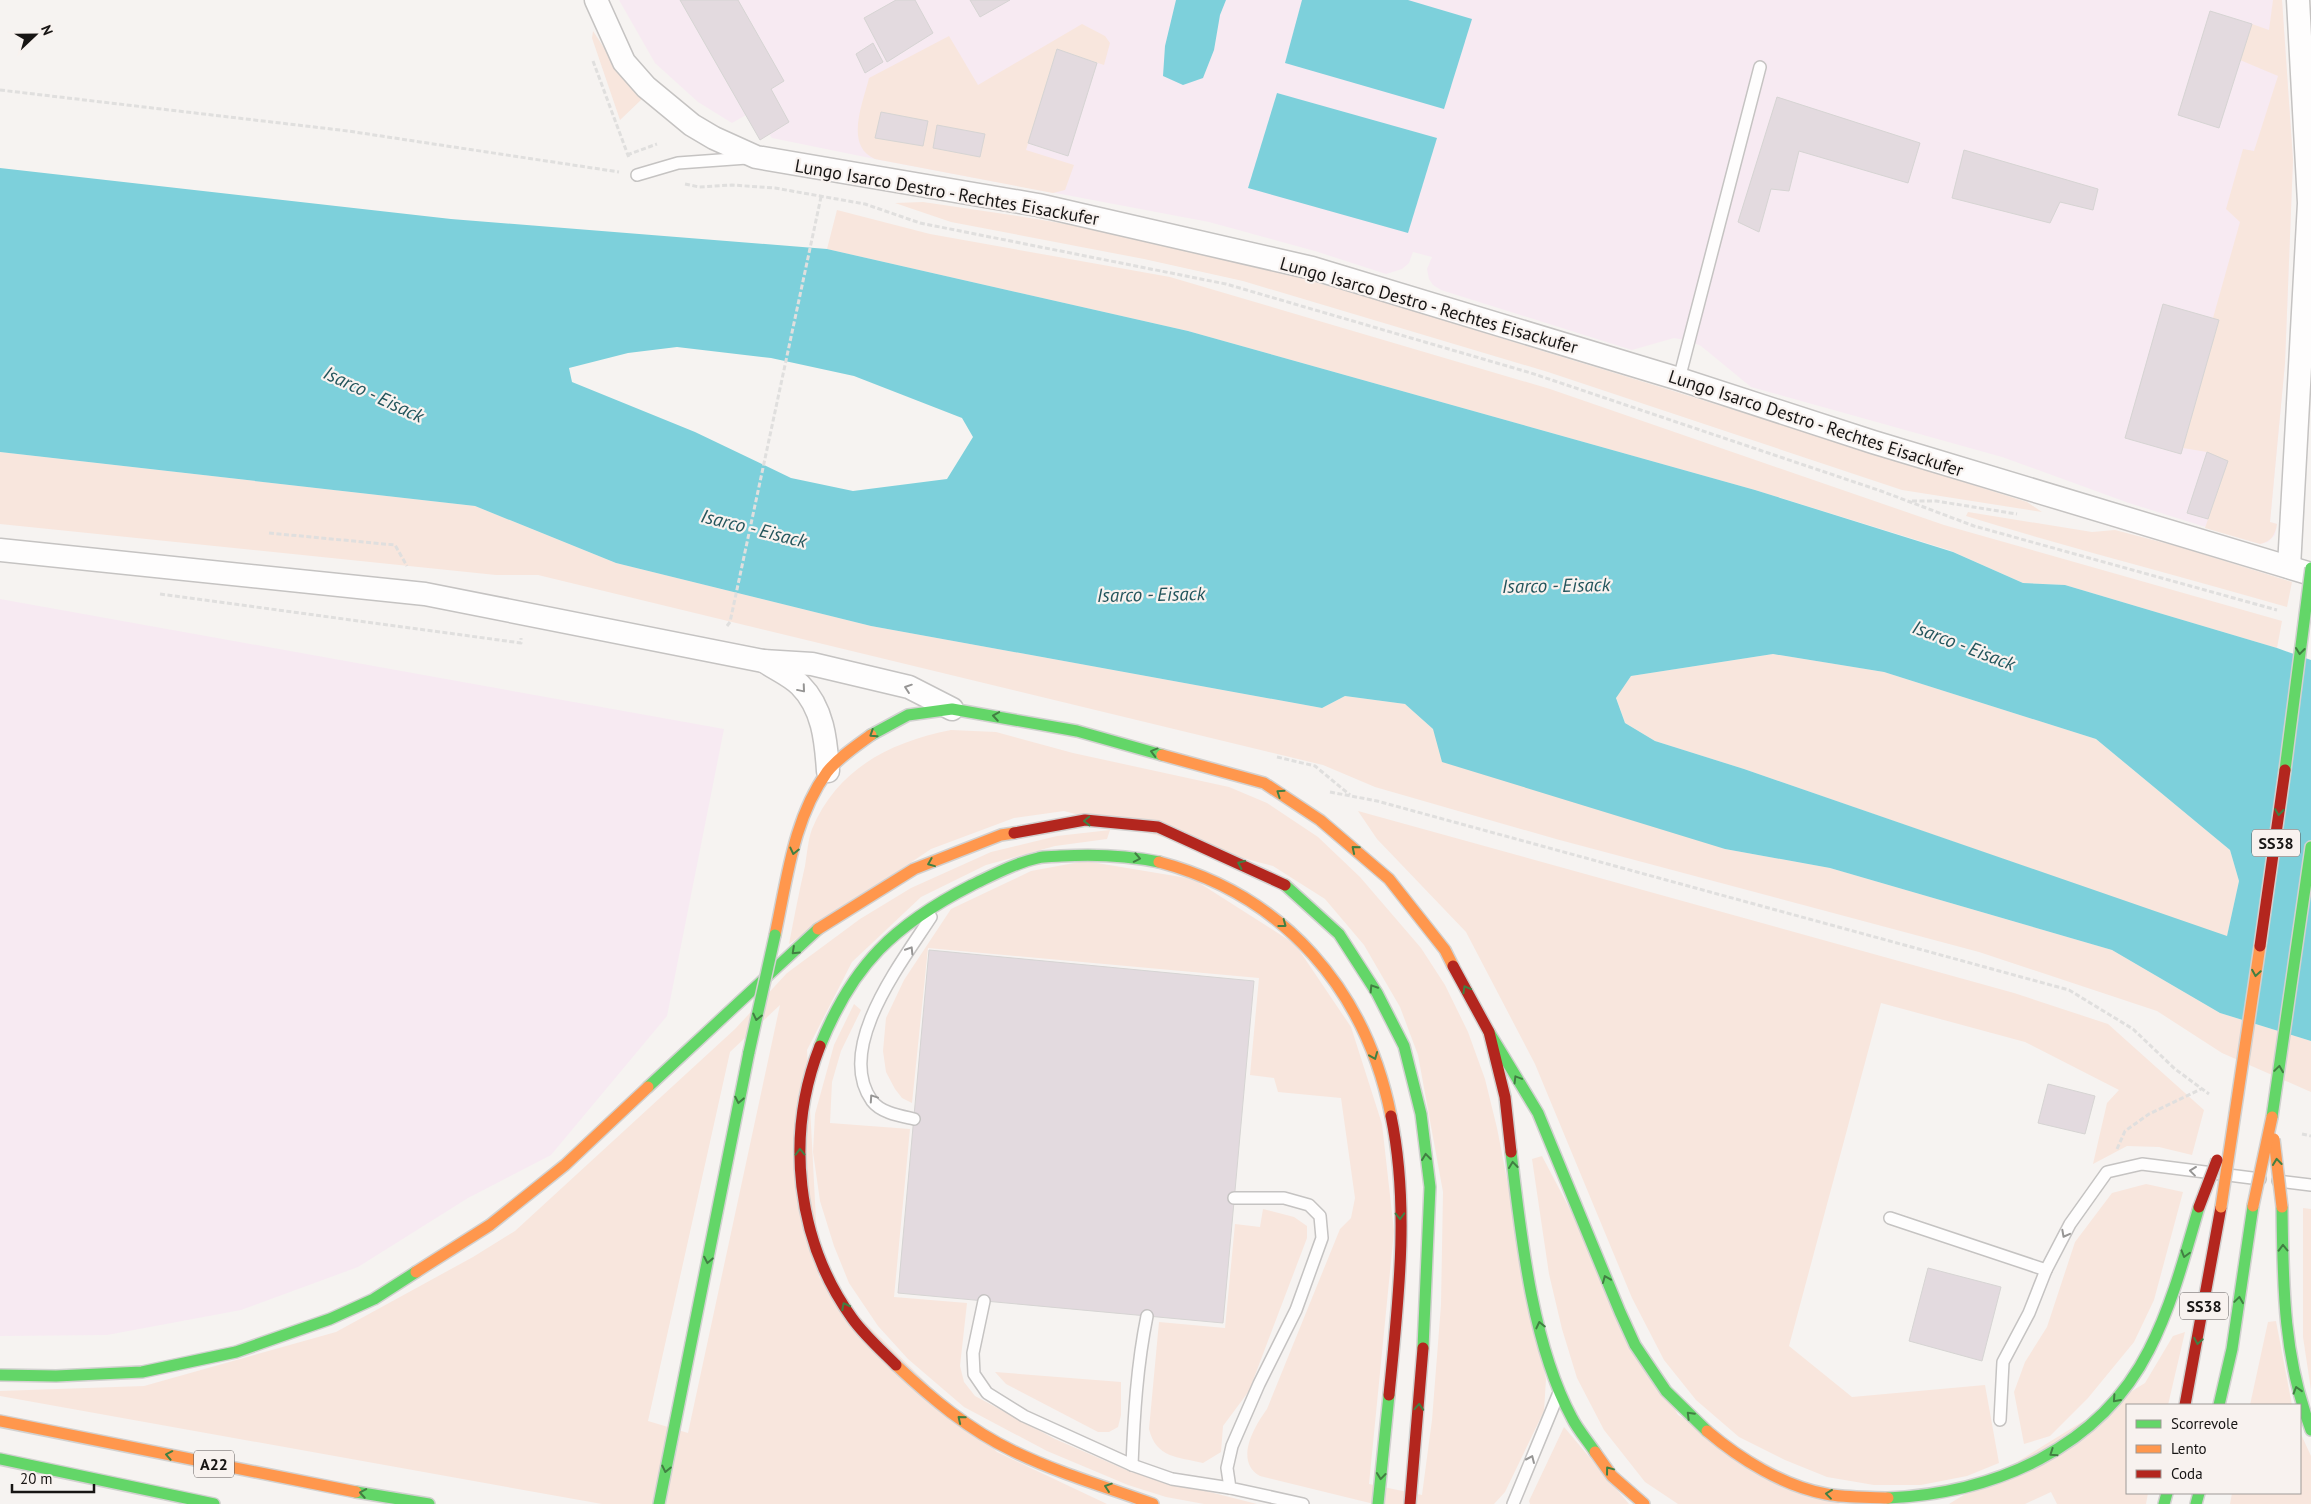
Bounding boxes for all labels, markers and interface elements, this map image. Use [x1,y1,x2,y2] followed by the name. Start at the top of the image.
[10,10,60,60] north arrow
[37,22,57,38] text: N
[793,154,1101,230] street label: Lungo Isarco Destro - Rechtes Eisackufer
[1277,251,1581,359] street label: Lungo Isarco Destro - Rechtes Eisackufer
[320,360,429,428] water label: Isarco - Eisack
[1666,364,1966,482] street label: Lungo Isarco Destro - Rechtes Eisackufer
[699,503,811,553] water label: Isarco - Eisack
[1502,572,1612,598] water label: Isarco - Eisack
[1097,581,1207,607] water label: Isarco - Eisack
[1909,614,2020,676] water label: Isarco - Eisack
[2295,647,2306,655] one-way arrow
[797,684,806,693] one-way arrow
[904,684,912,694] one-way arrow
[992,711,1000,721] one-way arrow
[870,728,879,737] one-way arrow
[1151,747,1159,757] one-way arrow
[1276,790,1286,799] one-way arrow
[2275,808,2285,817] one-way arrow
[1082,816,1090,826] one-way arrow
[2252,830,2300,856] road number: SS38
[789,846,800,855] one-way arrow
[1351,846,1360,855] one-way arrow
[1133,852,1142,862] one-way arrow
[927,857,936,867] one-way arrow
[1237,860,1246,870] one-way arrow
[1277,919,1286,927] one-way arrow
[792,945,801,954] one-way arrow
[903,947,913,956] one-way arrow
[2251,969,2261,977] one-way arrow
[1370,984,1380,993] one-way arrow
[1462,986,1472,995] one-way arrow
[752,1012,763,1021] one-way arrow
[1368,1052,1378,1060] one-way arrow
[2273,1065,2284,1073] one-way arrow
[1513,1075,1523,1084] one-way arrow
[869,1094,879,1103] one-way arrow
[735,1096,745,1105] one-way arrow
[795,1148,806,1156] one-way arrow
[1421,1153,1432,1161] one-way arrow
[2272,1158,2283,1166] one-way arrow
[1508,1161,1519,1169] one-way arrow
[2189,1166,2197,1177] one-way arrow
[1395,1212,1405,1220] one-way arrow
[2061,1229,2071,1238] one-way arrow
[2278,1243,2288,1251] one-way arrow
[2181,1249,2191,1257] one-way arrow
[704,1255,714,1264] one-way arrow
[1601,1275,1612,1284] one-way arrow
[2180,1292,2228,1320] road number: SS38
[2233,1296,2244,1304] one-way arrow
[841,1302,851,1311] one-way arrow
[1535,1321,1546,1330] one-way arrow
[2194,1337,2204,1346] one-way arrow
[2293,1386,2303,1395] one-way arrow
[2113,1394,2122,1403] one-way arrow
[1413,1403,1424,1411] one-way arrow
[2126,1404,2301,1494] legend
[1687,1412,1696,1421] one-way arrow
[2171,1414,2238,1433] text: Scorrevole
[958,1416,967,1424] one-way arrow
[2171,1439,2207,1458] text: Lento
[2049,1447,2059,1456] one-way arrow
[165,1450,174,1461] one-way arrow
[194,1450,234,1478] road number: A22
[1525,1455,1536,1464] one-way arrow
[12,1462,95,1494] scale bar
[2171,1464,2203,1483] text: Coda
[662,1465,672,1474] one-way arrow
[1606,1467,1614,1476] one-way arrow
[20,1469,53,1488] text: 20 m
[1376,1473,1387,1481] one-way arrow
[1104,1482,1112,1492] one-way arrow
[359,1489,368,1499] one-way arrow
[1825,1489,1833,1500] one-way arrow

